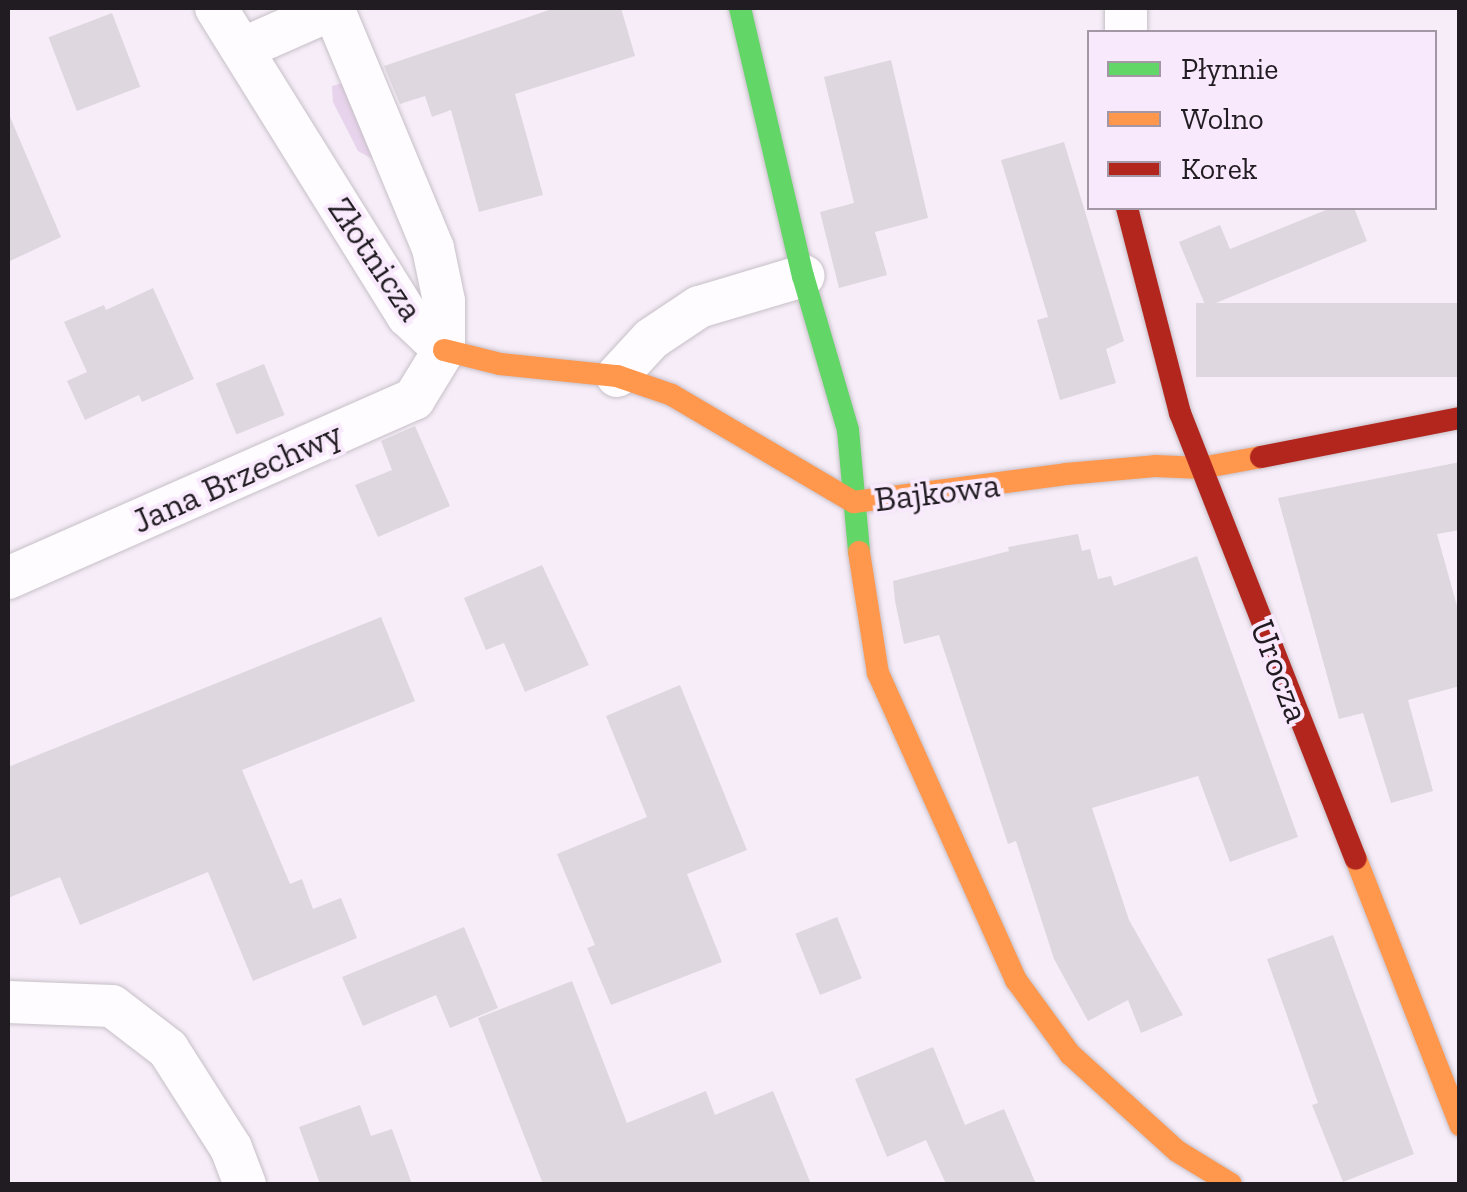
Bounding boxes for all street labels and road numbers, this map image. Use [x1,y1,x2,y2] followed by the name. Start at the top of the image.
[319,189,433,329] street label: Złotnicza
[126,412,348,542] street label: Jana Brzechwy
[872,463,1002,521] street label: Bajkowa
[1241,614,1319,728] street label: Urocza

